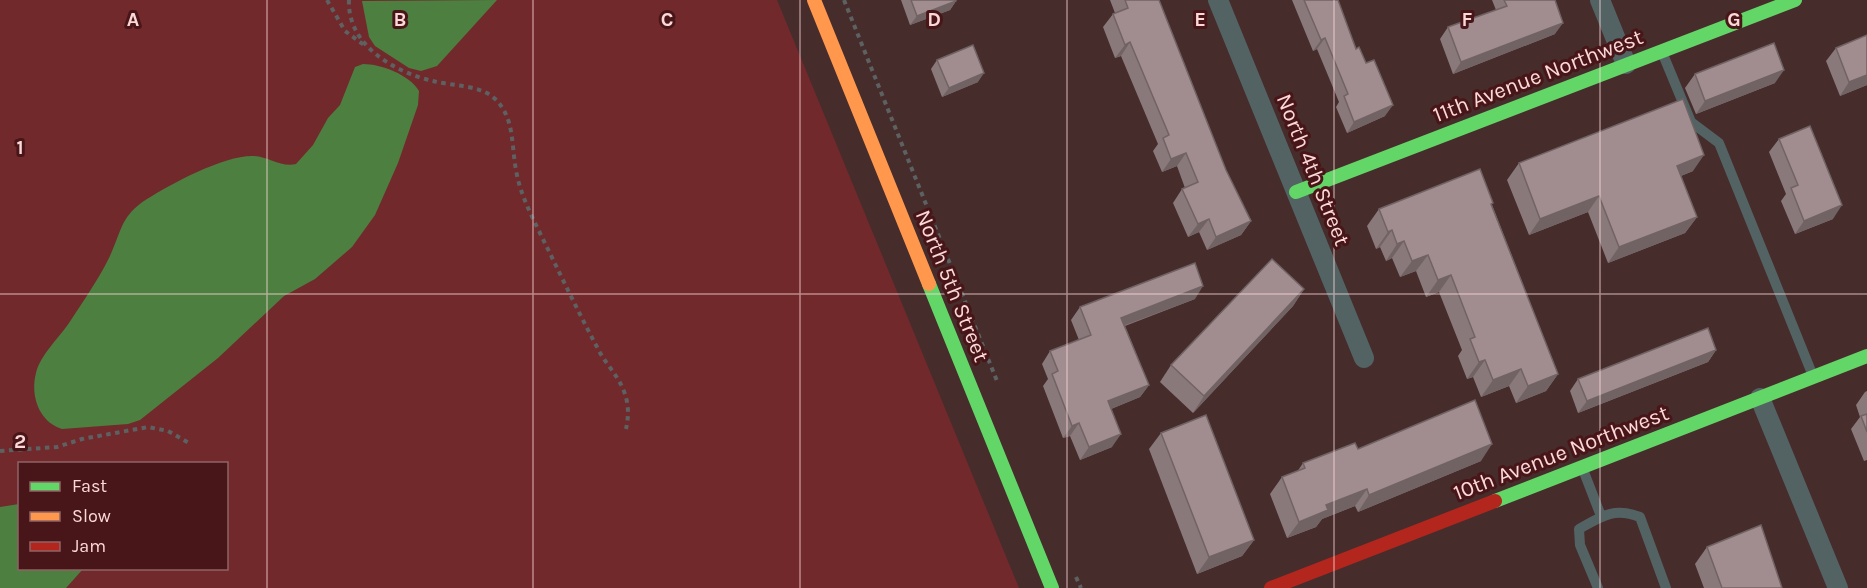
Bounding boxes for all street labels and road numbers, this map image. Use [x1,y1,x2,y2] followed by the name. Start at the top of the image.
[1429,24,1647,128] street label: 11th Avenue Northwest
[1271,90,1355,250] street label: North 4th Street
[910,206,994,366] street label: North 5th Street
[1450,400,1672,506] street label: 10th Avenue Northwest

